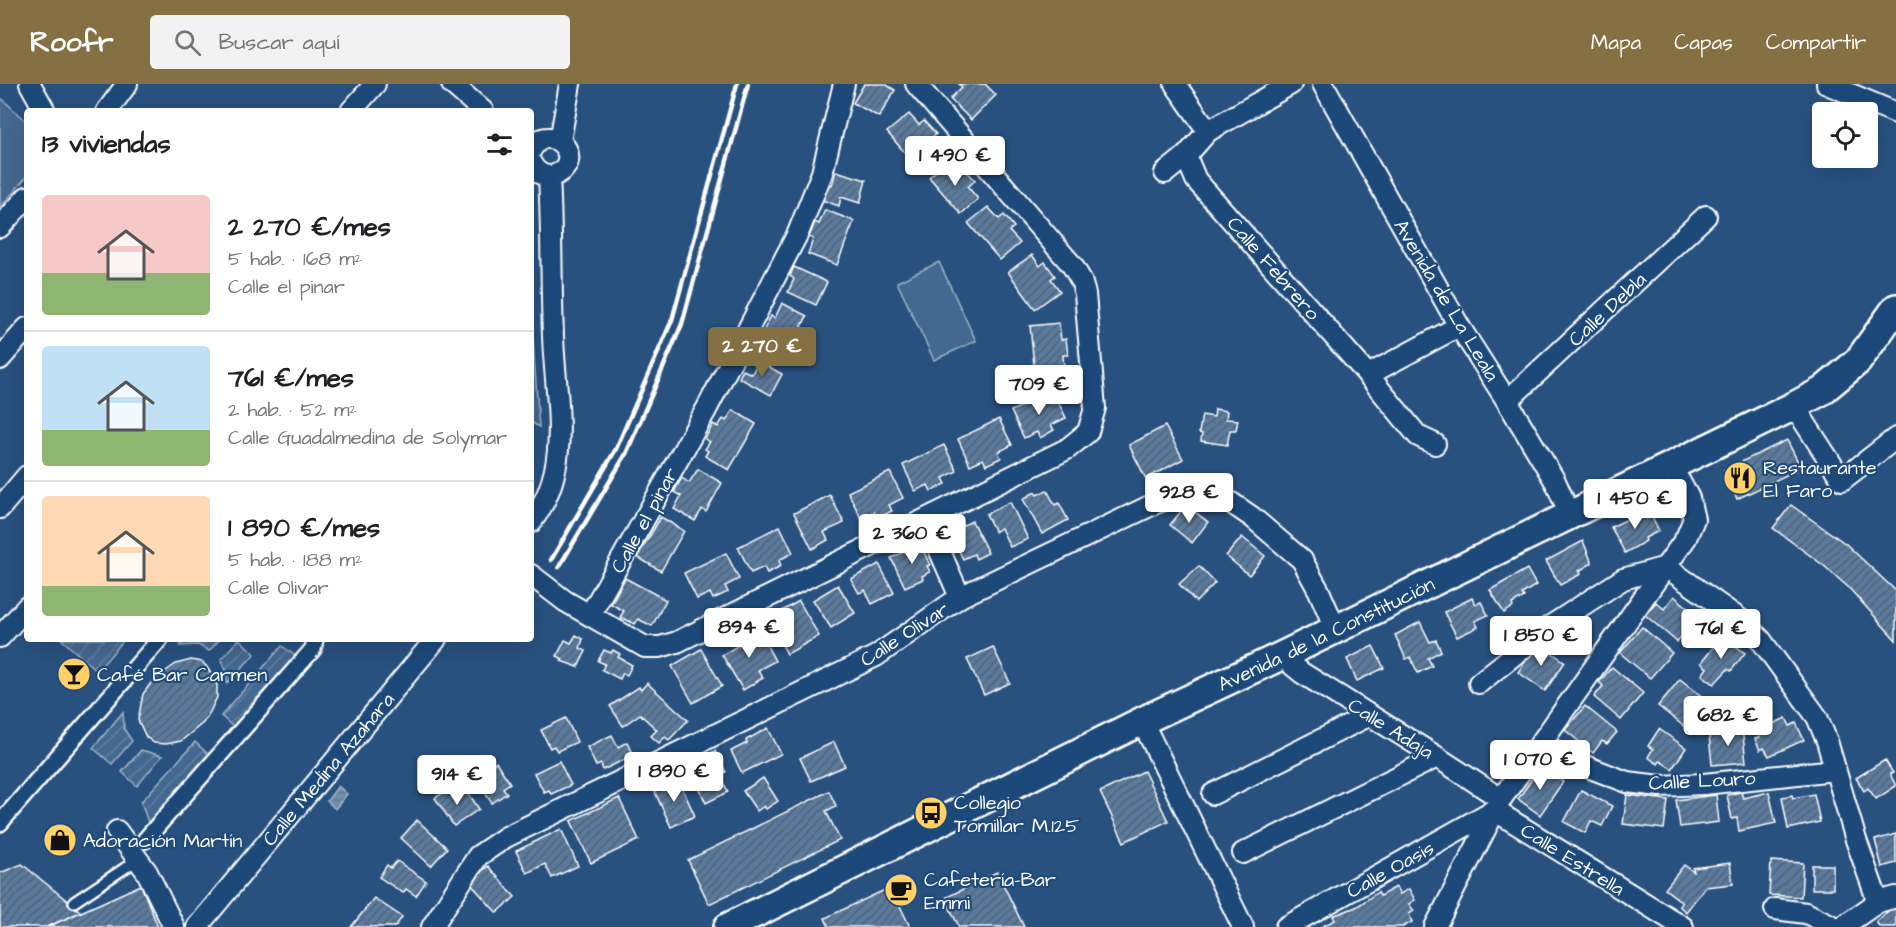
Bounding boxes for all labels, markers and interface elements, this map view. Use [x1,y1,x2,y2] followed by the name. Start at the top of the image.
[150,15,570,69] search box
[30,23,114,62] text: Roofr
[171,26,204,59] icon: search
[219,27,339,58] text: Buscar aquí
[1591,28,1641,57] text: Mapa
[1674,28,1733,57] text: Capas
[1766,28,1866,57] text: Compartir
[1812,102,1878,168] map controls
[1812,102,1878,168] button: locate
[42,126,170,162] text: 13 viviendas
[483,128,516,161] icon: filters
[900,136,1010,187] pin: 1 490 €
[919,141,991,169] text: 1 490 €
[228,209,391,245] text: 2 270 €/mes
[1220,211,1326,327] street label: Calle Febrero
[1387,214,1506,387] street label: Avenida de La Leala
[90,219,162,291] icon: home
[228,245,362,273] text: 5 hab. · 168 m²
[1562,266,1653,353] street label: Calle Debla
[228,273,345,301] text: Calle el pinar
[707,327,817,378] pin: 2 270 €
[722,332,802,360] text: 2 270 €
[228,360,354,396] text: 761 €/mes
[997,365,1081,416] pin: 709 €
[90,370,162,442] icon: home
[1009,370,1069,398] text: 709 €
[228,396,357,424] text: 2 hab. · 52 m²
[228,424,507,452] text: Calle Guadalmedina de Solymar
[1763,454,1877,505] place label: Restaurante El Faro
[1722,460,1758,496] restaurant icon: Restaurante El Faro
[604,463,685,578] street label: Calle el pinar
[1147,473,1231,524] pin: 928 €
[1159,478,1219,506] text: 928 €
[1580,479,1690,530] pin: 1 450 €
[1598,484,1672,512] text: 1 450 €
[228,510,380,546] text: 1 890 €/mes
[857,514,967,565] pin: 2 360 €
[873,519,951,547] text: 2 360 €
[90,520,162,592] icon: home
[228,546,363,574] text: 5 hab. · 188 m²
[1213,570,1440,699] street label: Avenida de la Constitución
[228,574,329,602] text: Calle Olivar
[855,596,954,674] street label: Calle Olivar
[707,608,791,659] pin: 894 €
[1679,609,1763,660] pin: 761 €
[718,613,780,641] text: 894 €
[1695,614,1747,642] text: 761 €
[1486,616,1596,667] pin: 1 850 €
[1504,621,1578,649] text: 1 850 €
[56,656,92,692] bar icon: Café Bar Carmen
[97,661,267,689] place label: Café Bar Carmen
[256,687,401,852] street label: Calle Medina Azahara
[1342,691,1439,766] street label: Calle Adaja
[1686,696,1770,747] pin: 682 €
[1698,701,1758,729] text: 682 €
[1485,740,1595,791] pin: 1 070 €
[1504,745,1576,773] text: 1 070 €
[619,752,729,803] pin: 1 890 €
[415,755,499,806] pin: 914 €
[638,757,710,785] text: 1 890 €
[431,760,483,788] text: 914 €
[1648,764,1756,798] street label: Calle Louro
[954,789,1079,840] place label: Collegio Tomillar M.125
[913,795,949,831] bus stop icon: Collegio Tomillar M.125
[1515,817,1630,903] street label: Calle Estrella
[42,822,78,858] shop icon: Adoración Martín
[83,827,242,855] place label: Adoración Martín
[1342,834,1439,905] street label: Calle Oasis
[924,866,1056,917] place label: Cafetería-Bar Emmi
[883,872,919,908] cafe icon: Cafetería-Bar Emmi

